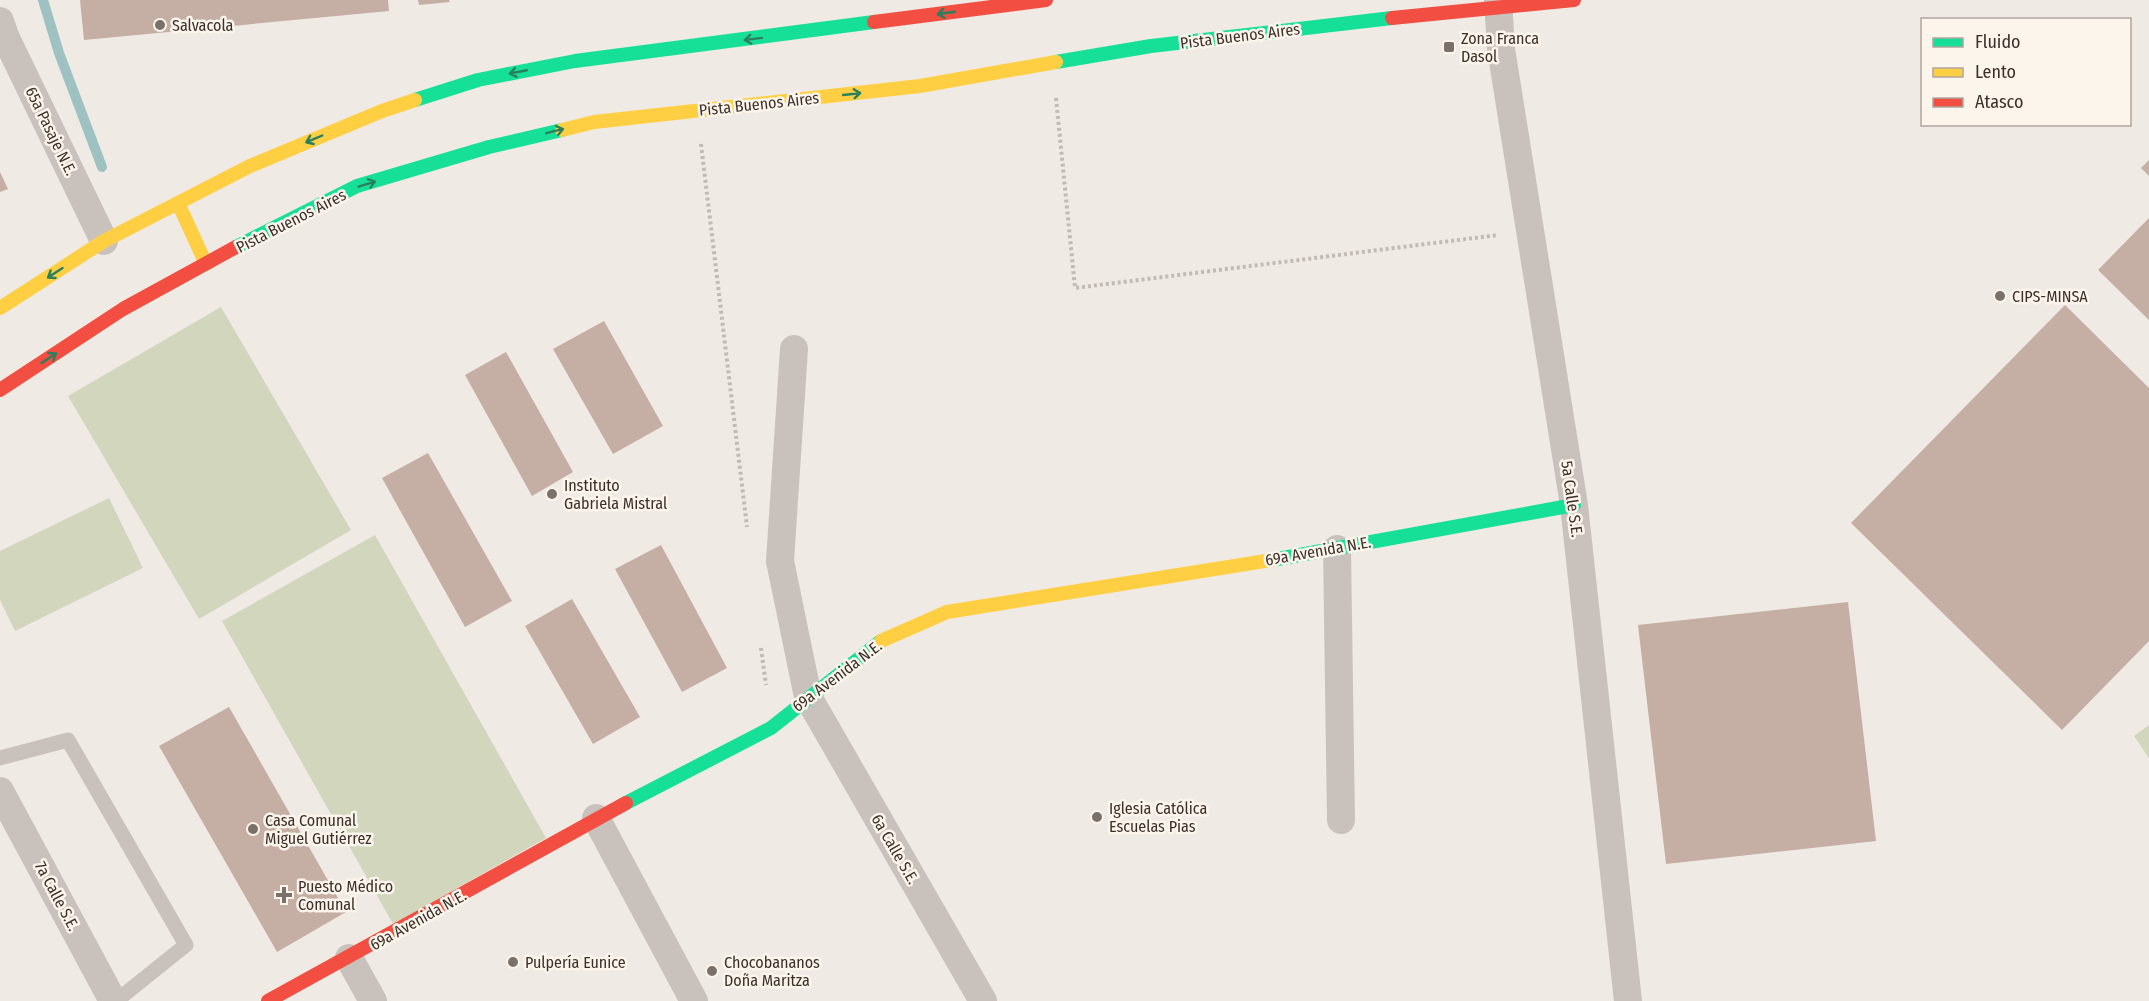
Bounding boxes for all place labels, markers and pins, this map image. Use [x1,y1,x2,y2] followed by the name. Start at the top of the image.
[172,16,234,35] place label: Salvacola
[153,18,167,32] marker: Salvacola
[1461,29,1539,66] place label: Zona Franca Dasol
[1442,40,1456,54] marker: Zona Franca Dasol
[2012,287,2088,306] place label: CIPS-MINSA
[1993,289,2007,303] marker: CIPS-MINSA
[564,476,667,513] place label: Instituto Gabriela Mistral
[545,487,559,501] marker: Instituto Gabriela Mistral
[1109,799,1207,836] place label: Iglesia Católica Escuelas Pias
[1090,810,1104,824] marker: Iglesia Católica Escuelas Pias
[265,811,372,848] place label: Casa Comunal Miguel Gutiérrez
[246,822,260,836] marker: Casa Comunal Miguel Gutiérrez
[298,877,393,914] place label: Puesto Médico Comunal
[275,886,293,904] marker: Puesto Médico Comunal
[525,953,626,972] place label: Pulpería Eunice
[724,953,820,990] place label: Chocobananos Doña Maritza
[506,955,520,969] marker: Pulpería Eunice
[705,964,719,978] marker: Chocobananos Doña Maritza

